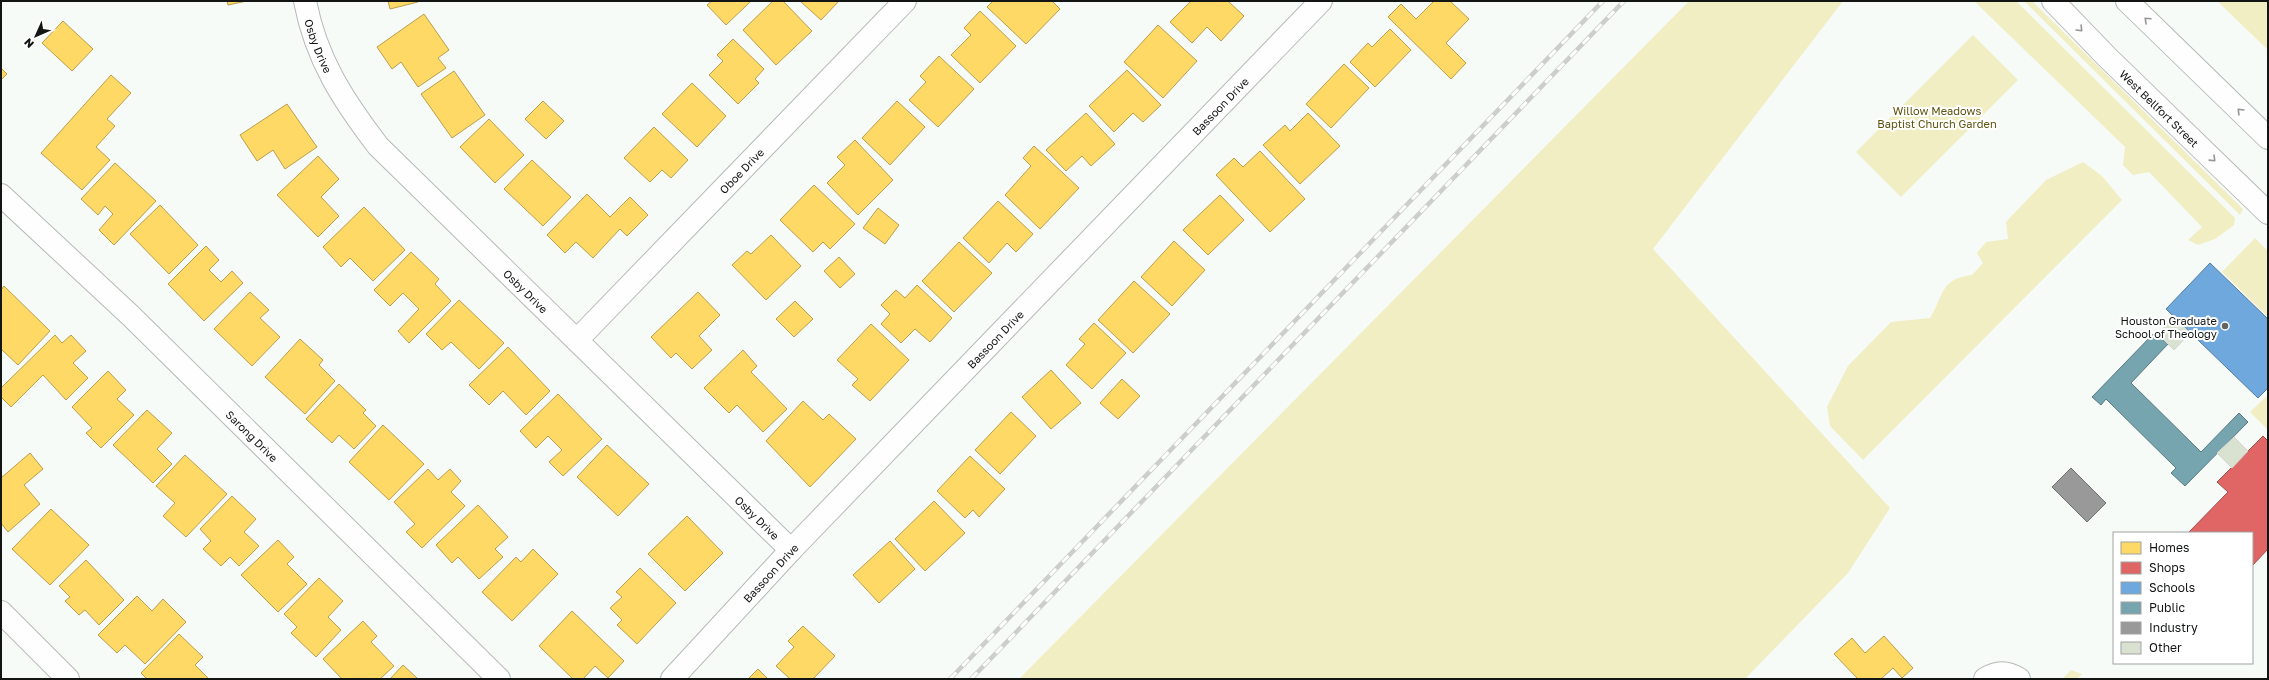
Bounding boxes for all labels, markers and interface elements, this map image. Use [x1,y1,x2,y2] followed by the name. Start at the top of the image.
[16,16,56,56] north arrow
[303,17,335,75] street label: Osby Drive
[2145,18,2152,25] one-way arrow
[2075,24,2083,32] one-way arrow
[21,36,36,51] text: N
[2117,67,2202,149] street label: West Bellfort Street
[1189,74,1251,137] street label: Bassoon Drive
[1877,104,1997,130] park label: Willow Meadows Baptist Church Garden
[2237,108,2245,116] one-way arrow
[716,145,766,196] street label: Oboe Drive
[2208,154,2216,162] one-way arrow
[501,266,551,315] street label: Osby Drive
[964,307,1026,370] street label: Bassoon Drive
[2115,314,2217,340] place label: Houston Graduate School of Theology
[2220,321,2230,331] marker: Houston Graduate School of Theology
[224,407,281,464] street label: Sarong Drive
[733,493,782,542] street label: Osby Drive
[2113,532,2253,664] legend
[740,540,801,605] street label: Bassoon Drive
[2149,540,2189,555] text: Homes
[2149,560,2185,575] text: Shops
[2149,580,2195,595] text: Schools
[2149,600,2186,615] text: Public
[2149,620,2198,635] text: Industry
[2149,640,2182,655] text: Other

